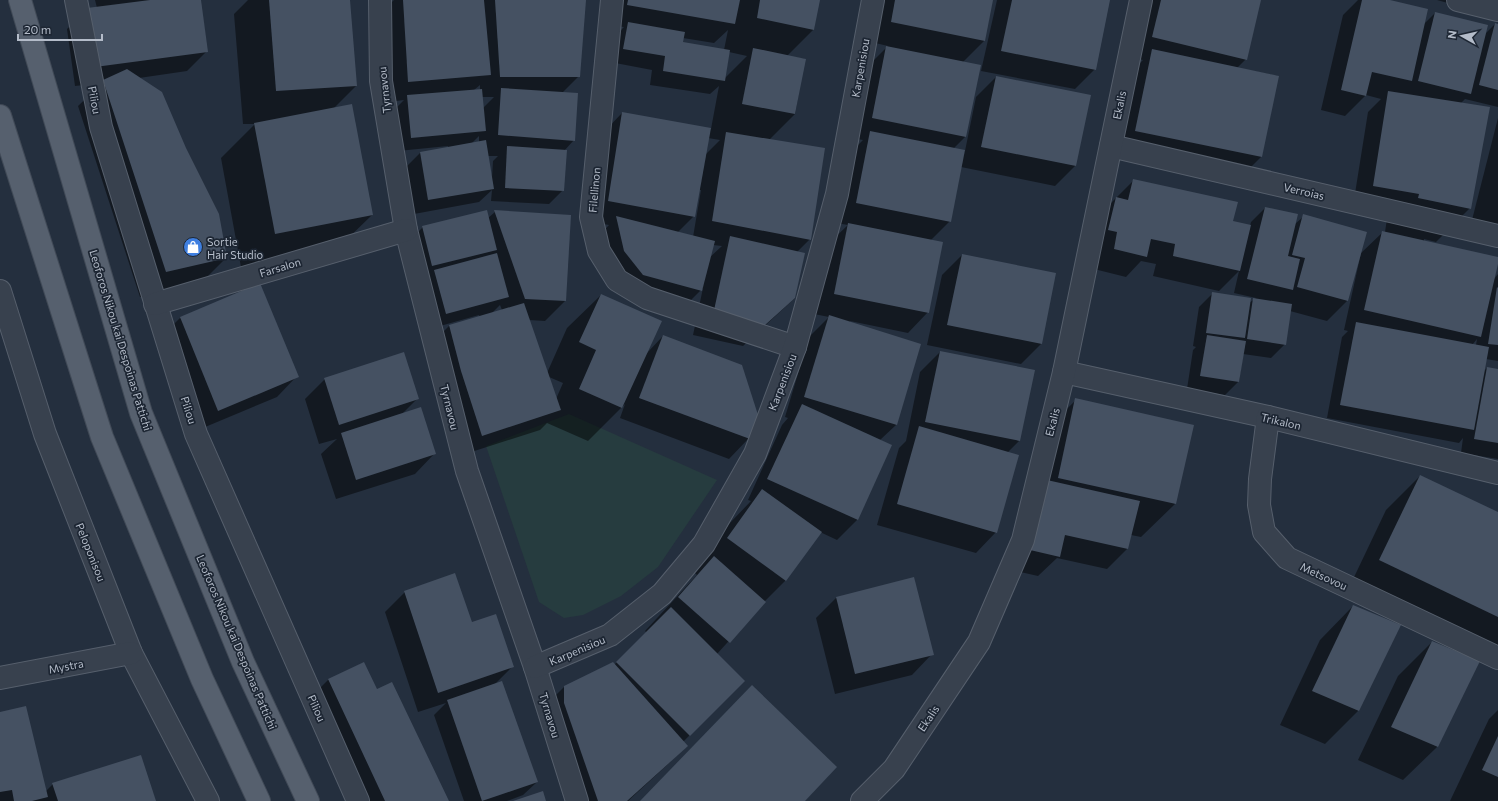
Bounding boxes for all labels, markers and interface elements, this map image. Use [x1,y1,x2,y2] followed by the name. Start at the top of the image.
[18,16,102,42] scale bar
[1442,16,1482,56] north arrow
[24,22,51,36] text: 20 m
[1445,30,1459,40] text: N
[848,38,872,98] street label: Karpenisiou
[375,66,393,114] street label: Tyrnavou
[86,85,104,115] street label: Piliou
[1110,90,1128,120] street label: Ekalis
[586,167,602,213] street label: Filellinon
[1282,180,1326,202] street label: Verroias
[207,235,264,261] place label: Sortie Hair Studio
[182,236,204,258] shop icon: Sortie Hair Studio
[87,248,155,432] street label: Leoforos Nikou kai Despoinas Pattichi
[258,255,302,279] street label: Farsalon
[765,352,799,412] street label: Karpenisiou
[438,383,462,431] street label: Tyrnavou
[178,395,200,425] street label: Piliou
[1042,406,1062,438] street label: Ekalis
[1260,410,1302,432] street label: Trikalon
[73,521,109,583] street label: Peloponisou
[194,553,280,731] street label: Leoforos Nikou kai Despoinas Pattichi
[1298,559,1350,593] street label: Metsovou
[547,632,607,668] street label: Karpenisiou
[47,656,85,676] street label: Mystra
[537,691,563,739] street label: Tyrnavou
[305,693,329,723] street label: Piliou
[915,702,941,734] street label: Ekalis

